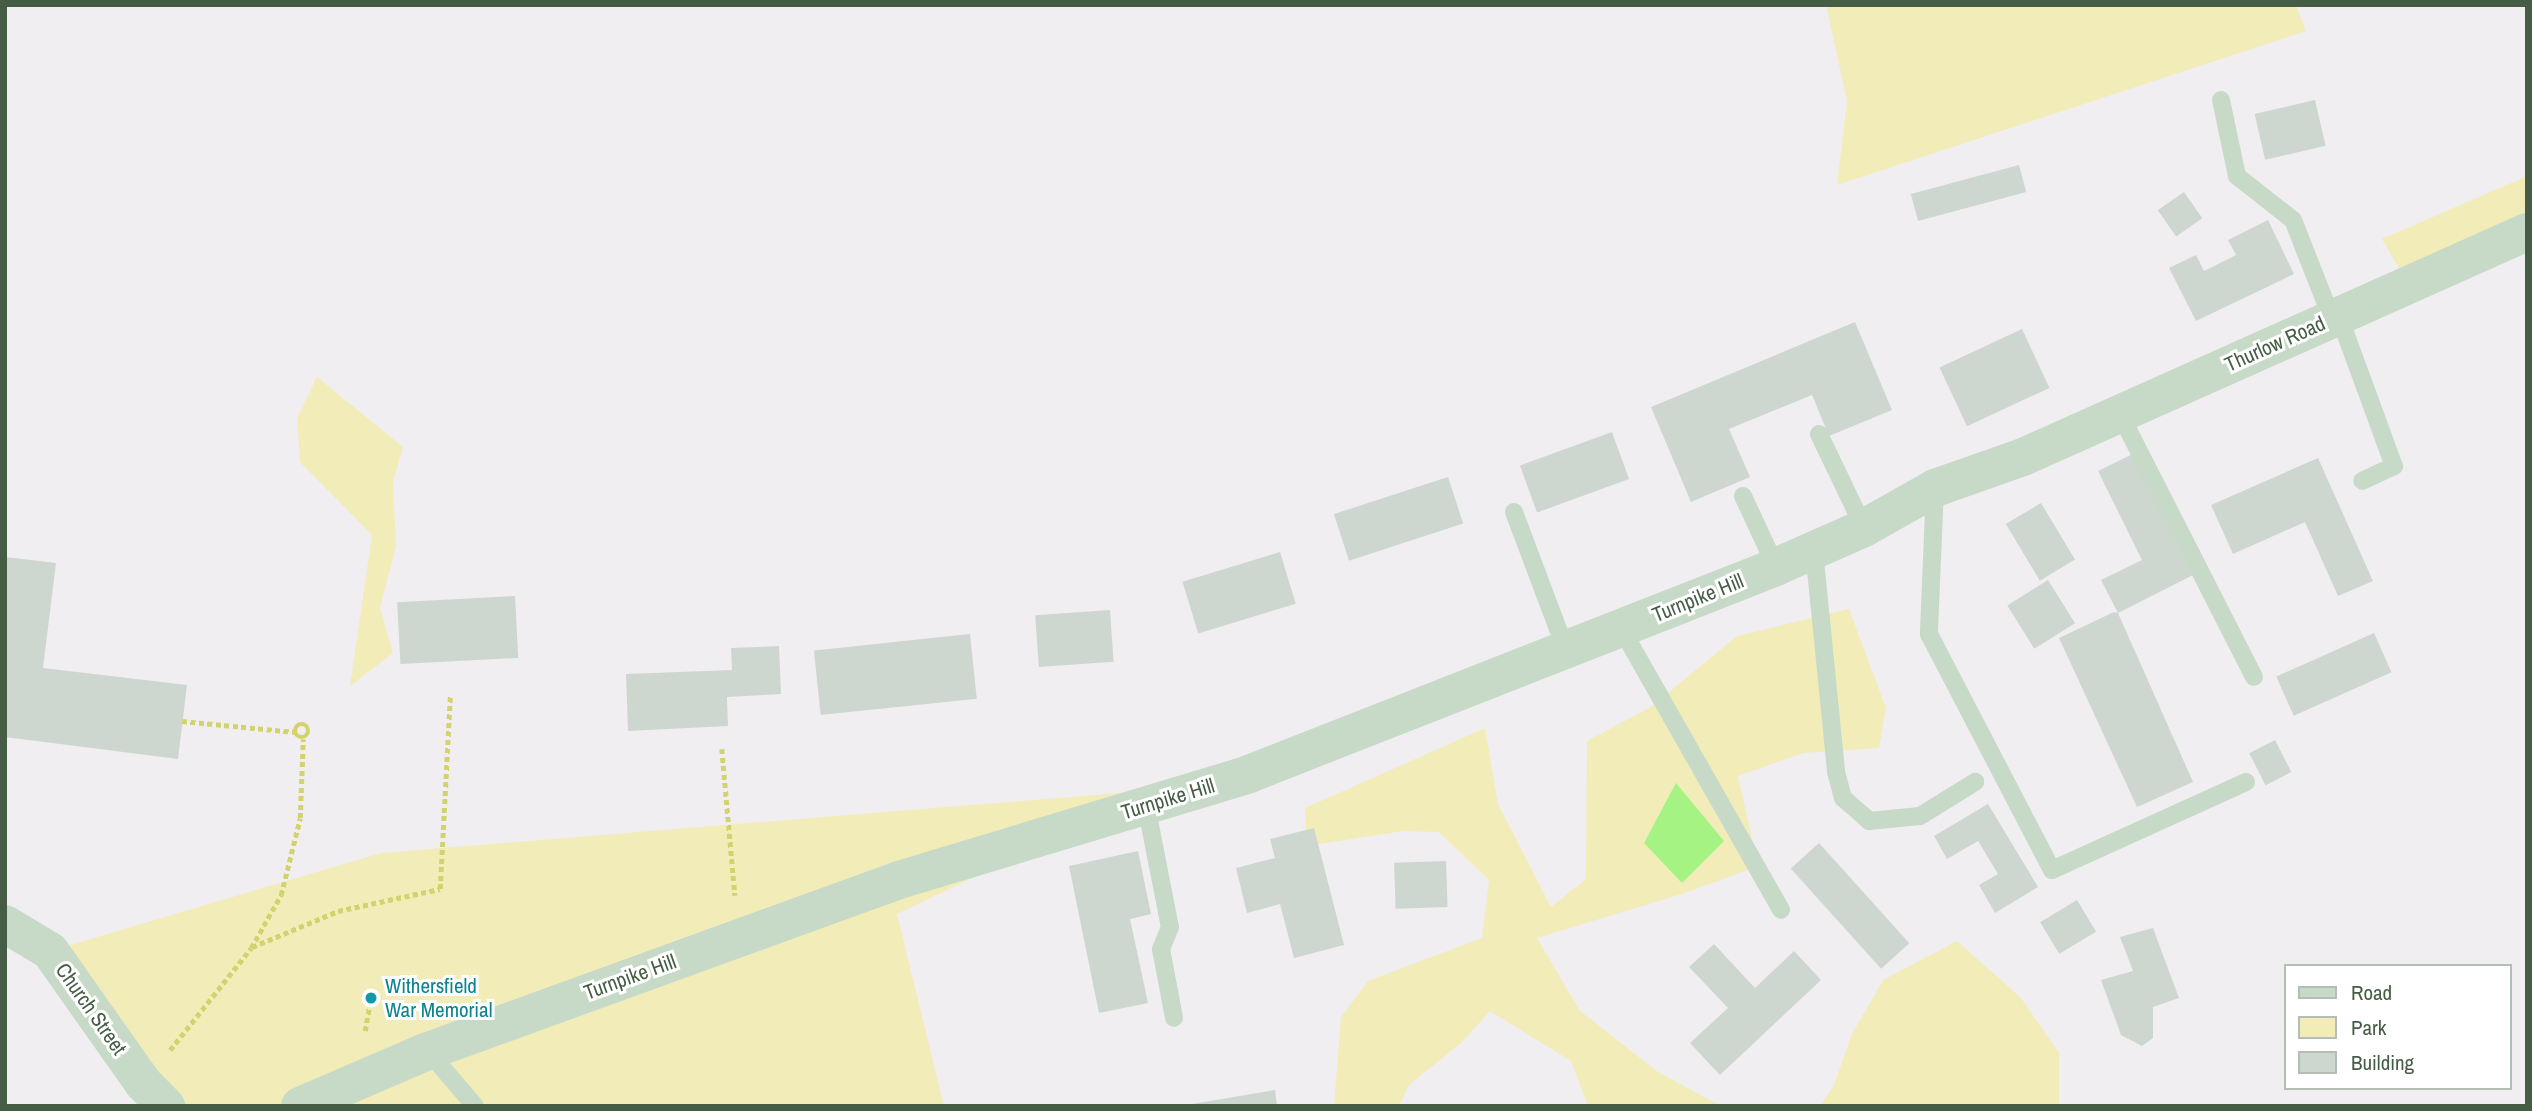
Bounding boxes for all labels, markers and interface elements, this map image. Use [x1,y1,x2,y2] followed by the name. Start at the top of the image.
[2221,311,2329,377] street label: Thurlow Road
[1649,568,1747,628] street label: Turnpike Hill
[1118,773,1218,825] street label: Turnpike Hill
[581,949,679,1005] street label: Turnpike Hill
[50,958,132,1060] street label: Church Street
[2284,964,2511,1090] legend
[385,973,492,1023] place label: Withersfield War Memorial
[2351,978,2392,1007] text: Road
[363,990,379,1006] marker: Withersfield War Memorial
[2351,1013,2386,1042] text: Park
[2351,1048,2414,1077] text: Building

